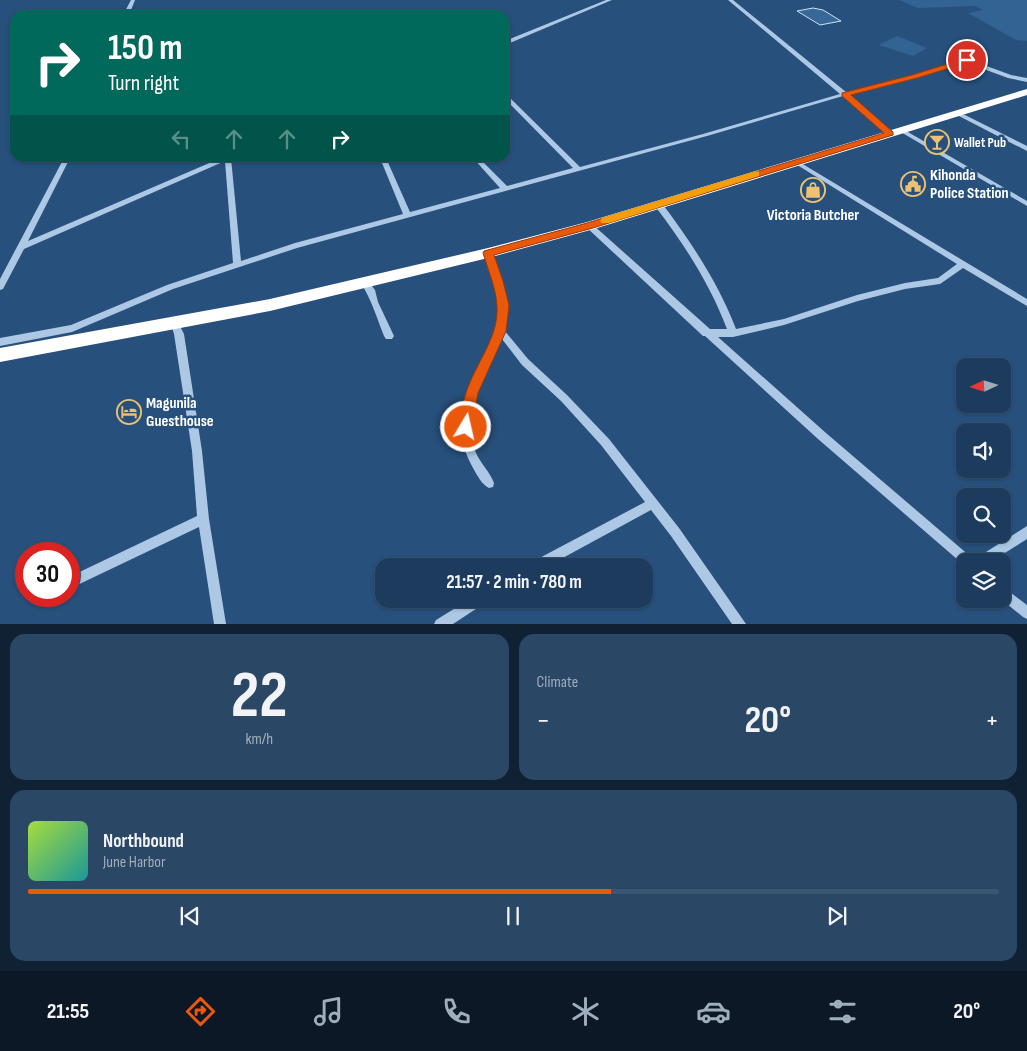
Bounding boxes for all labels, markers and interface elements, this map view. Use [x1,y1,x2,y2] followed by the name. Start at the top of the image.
[108,27,182,70] text: 150 m
[25,30,90,95] icon: right
[946,39,988,81] pin
[953,46,981,74] icon: arrive
[108,70,179,97] text: Turn right
[167,125,195,153] icon: left
[220,125,248,153] icon: ahead
[273,125,301,153] icon: ahead
[326,125,354,153] icon: right
[924,129,950,155] bar icon: Wallet Pub
[954,134,1006,151] place label: Wallet Pub
[930,166,1009,203] place label: Kihonda Police Station
[900,171,926,197] public building icon: Kihonda Police Station
[800,177,826,203] shop icon: Victoria Butcher
[767,206,859,225] place label: Victoria Butcher
[956,358,1011,412] north arrow
[956,358,1011,608] map controls
[146,394,214,431] place label: Magunila Guesthouse
[116,399,142,425] hotel icon: Magunila Guesthouse
[439,400,491,452] position arrow
[956,423,1011,478] button: sound
[956,488,1011,543] button: search
[15,542,80,607] speed limit sign: 30
[956,553,1011,608] button: layers
[446,571,582,594] text: 21:57 · 2 min · 780 m
[231,658,288,736] text: 22
[537,673,578,692] text: Climate
[744,698,791,743] text: 20°
[537,704,550,737] text: −
[985,704,999,737] text: +
[245,730,273,749] text: km/h
[103,830,184,853] text: Northbound
[103,853,166,872] text: June Harbor
[176,902,204,930] icon: previous
[499,902,527,930] icon: pause
[823,902,851,930] icon: next
[183,994,218,1029] icon: directions
[311,994,346,1029] icon: music
[439,994,474,1029] icon: phone
[568,994,603,1029] icon: climate
[696,994,731,1029] icon: car
[825,994,860,1029] icon: filters
[47,998,89,1025] text: 21:55
[953,998,980,1025] text: 20°

